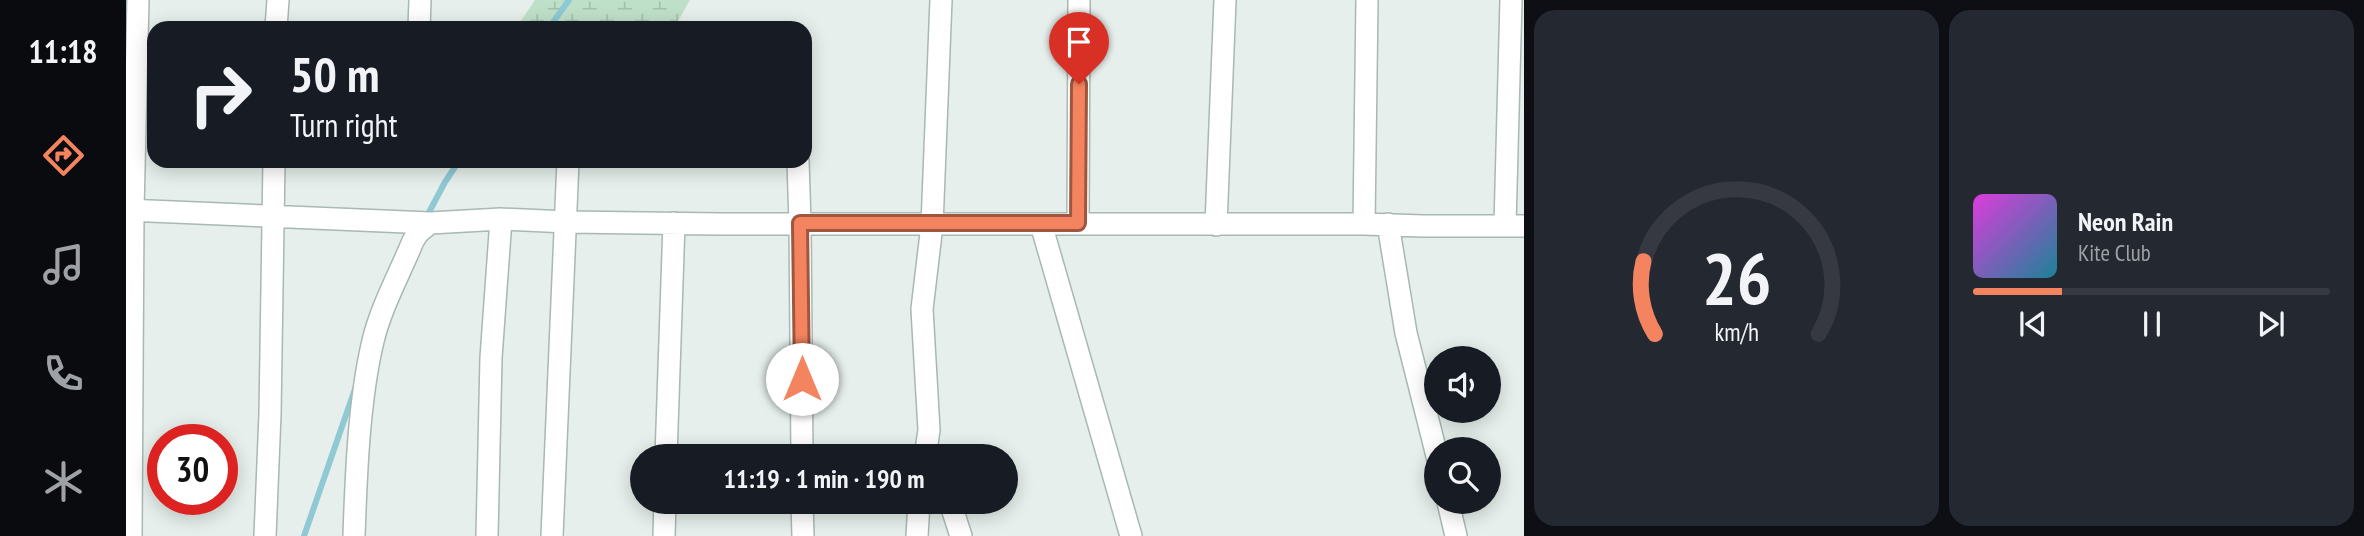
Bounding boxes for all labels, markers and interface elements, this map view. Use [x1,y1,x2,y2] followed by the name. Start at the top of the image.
[1049,12.0,1109,84] pin
[1060,23,1098,61] icon: arrive
[28,30,98,72] text: 11:18
[290,42,379,106] text: 50 m
[175,49,266,140] icon: right
[290,104,398,146] text: Turn right
[39,131,88,180] icon: directions
[2078,205,2173,238] text: Neon Rain
[1702,230,1771,324] text: 26
[2078,238,2151,267] text: Kite Club
[39,240,88,289] icon: music
[2014,305,2052,343] icon: previous
[2133,305,2171,343] icon: pause
[2252,305,2290,343] icon: next
[1714,316,1759,348] text: km/h
[765,342,839,416] position arrow
[1424,346,1501,514] map controls
[1424,346,1501,423] button: sound
[39,349,88,398] icon: phone
[147,424,238,515] speed limit sign: 30
[1424,437,1501,514] button: search
[39,457,88,506] icon: climate
[724,462,924,495] text: 11:19 · 1 min · 190 m

